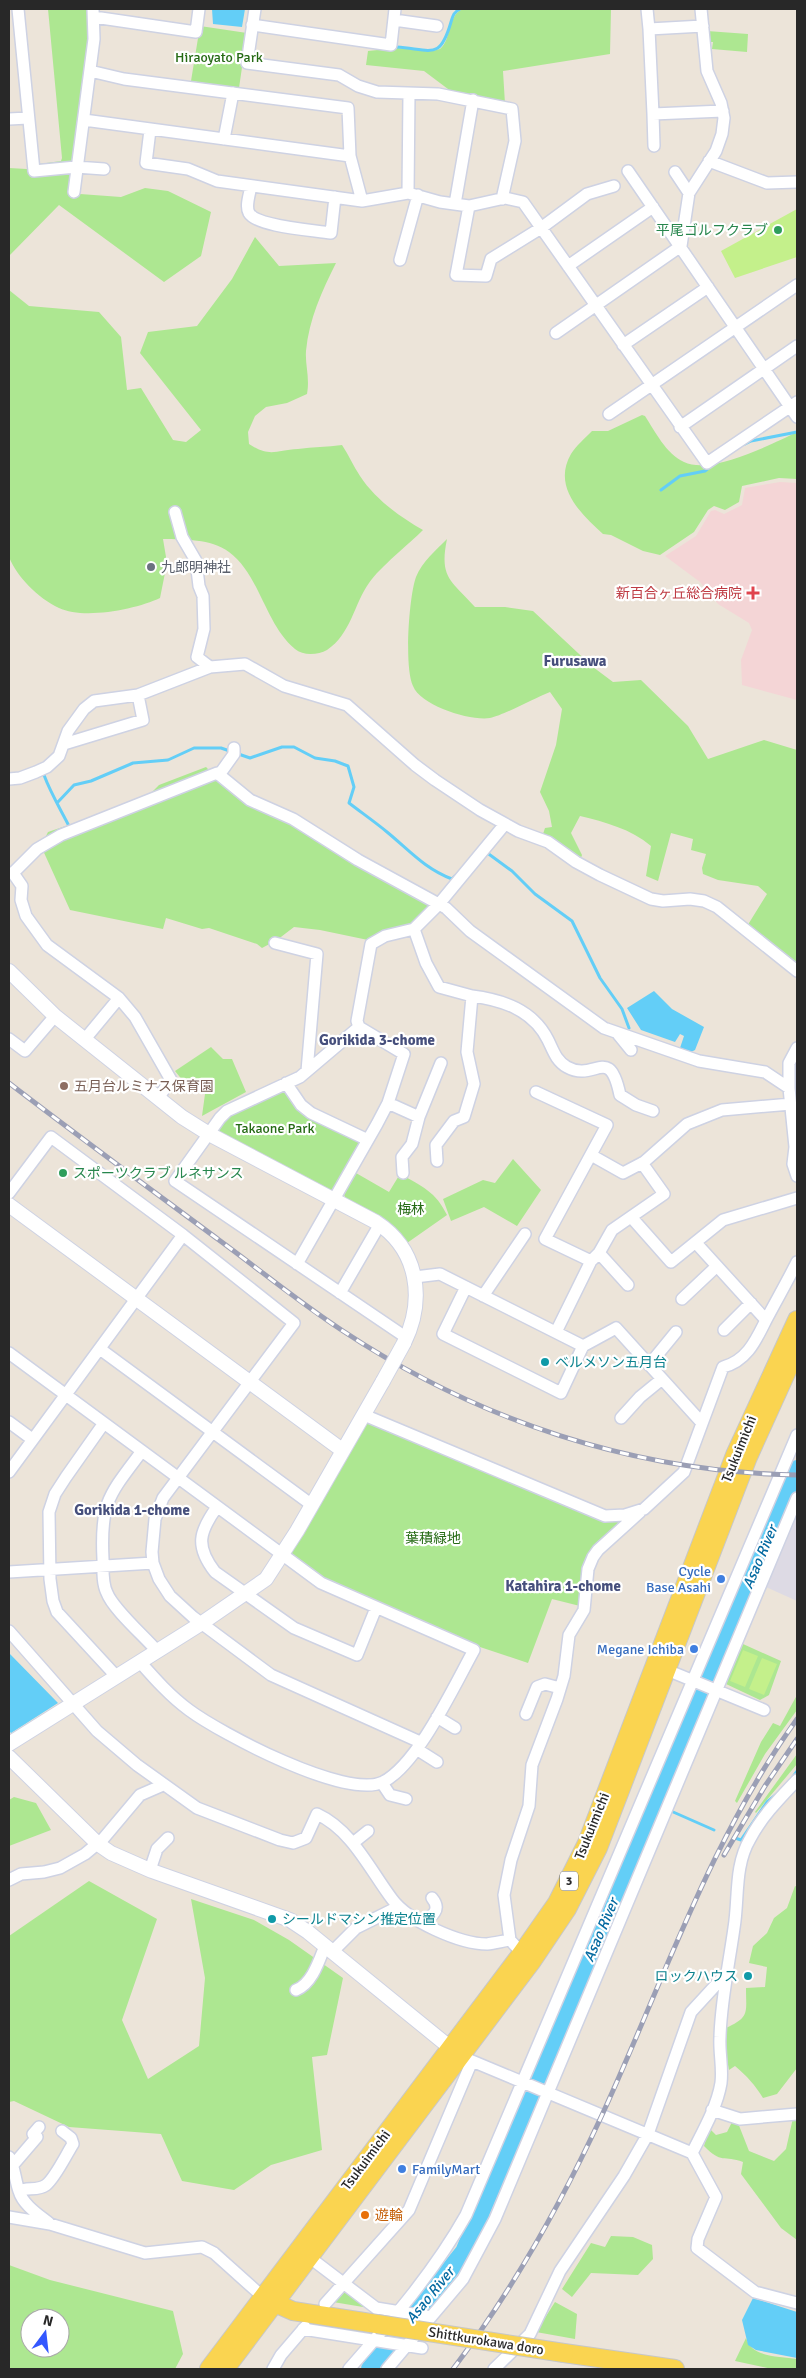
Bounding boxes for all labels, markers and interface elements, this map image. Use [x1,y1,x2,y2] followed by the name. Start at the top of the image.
[175,49,263,66] park label: Hiraoyato Park
[656,222,768,239] place label: 平尾ゴルフクラブ
[772,224,784,236] marker: 平尾ゴルフクラブ
[161,559,231,576] place label: 九郎明神社
[145,561,157,573] marker: 九郎明神社
[616,585,742,602] place label: 新百合ヶ丘総合病院
[746,586,760,600] marker: 新百合ヶ丘総合病院
[543,652,607,670] district label: Furusawa
[319,1031,435,1049] district label: Gorikida 3-chome
[74,1078,214,1095] place label: 五月台ルミナス保育園
[58,1080,70,1092] marker: 五月台ルミナス保育園
[236,1120,314,1137] park label: Takaone Park
[73,1165,244,1182] place label: スポーツクラブ ルネサンス
[57,1167,69,1179] marker: スポーツクラブ ルネサンス
[397,1201,425,1218] park label: 梅林
[555,1354,667,1371] place label: ベルメソン五月台
[539,1356,551,1368] marker: ベルメソン五月台
[718,1413,760,1485] street label: Tsukuimichi
[74,1501,190,1519] district label: Gorikida 1-chome
[739,1520,782,1591] water label: Asao River
[405,1530,461,1547] park label: 葉積緑地
[646,1563,711,1596] place label: Cycle Base Asahi
[715,1573,727,1585] marker: Cycle Base Asahi
[505,1577,621,1595] district label: Katahira 1-chome
[597,1641,684,1658] place label: Megane Ichiba
[688,1643,700,1655] marker: Megane Ichiba
[571,1790,613,1862] street label: Tsukuimichi
[560,1872,578,1890] road number: 3
[580,1893,623,1964] water label: Asao River
[282,1911,436,1928] place label: シールドマシン推定位置
[266,1913,278,1925] marker: シールドマシン推定位置
[655,1968,738,1985] place label: ロックハウス
[742,1970,754,1982] marker: ロックハウス
[338,2127,394,2193] street label: Tsukuimichi
[412,2161,480,2178] place label: FamilyMart
[396,2163,408,2175] marker: FamilyMart
[375,2207,403,2224] place label: 遊輪
[359,2209,371,2221] marker: 遊輪
[402,2261,460,2327] water label: Asao River
[20,2308,70,2358] north arrow
[41,2311,55,2330] text: N
[427,2323,545,2359] street label: Shittkurokawa doro

